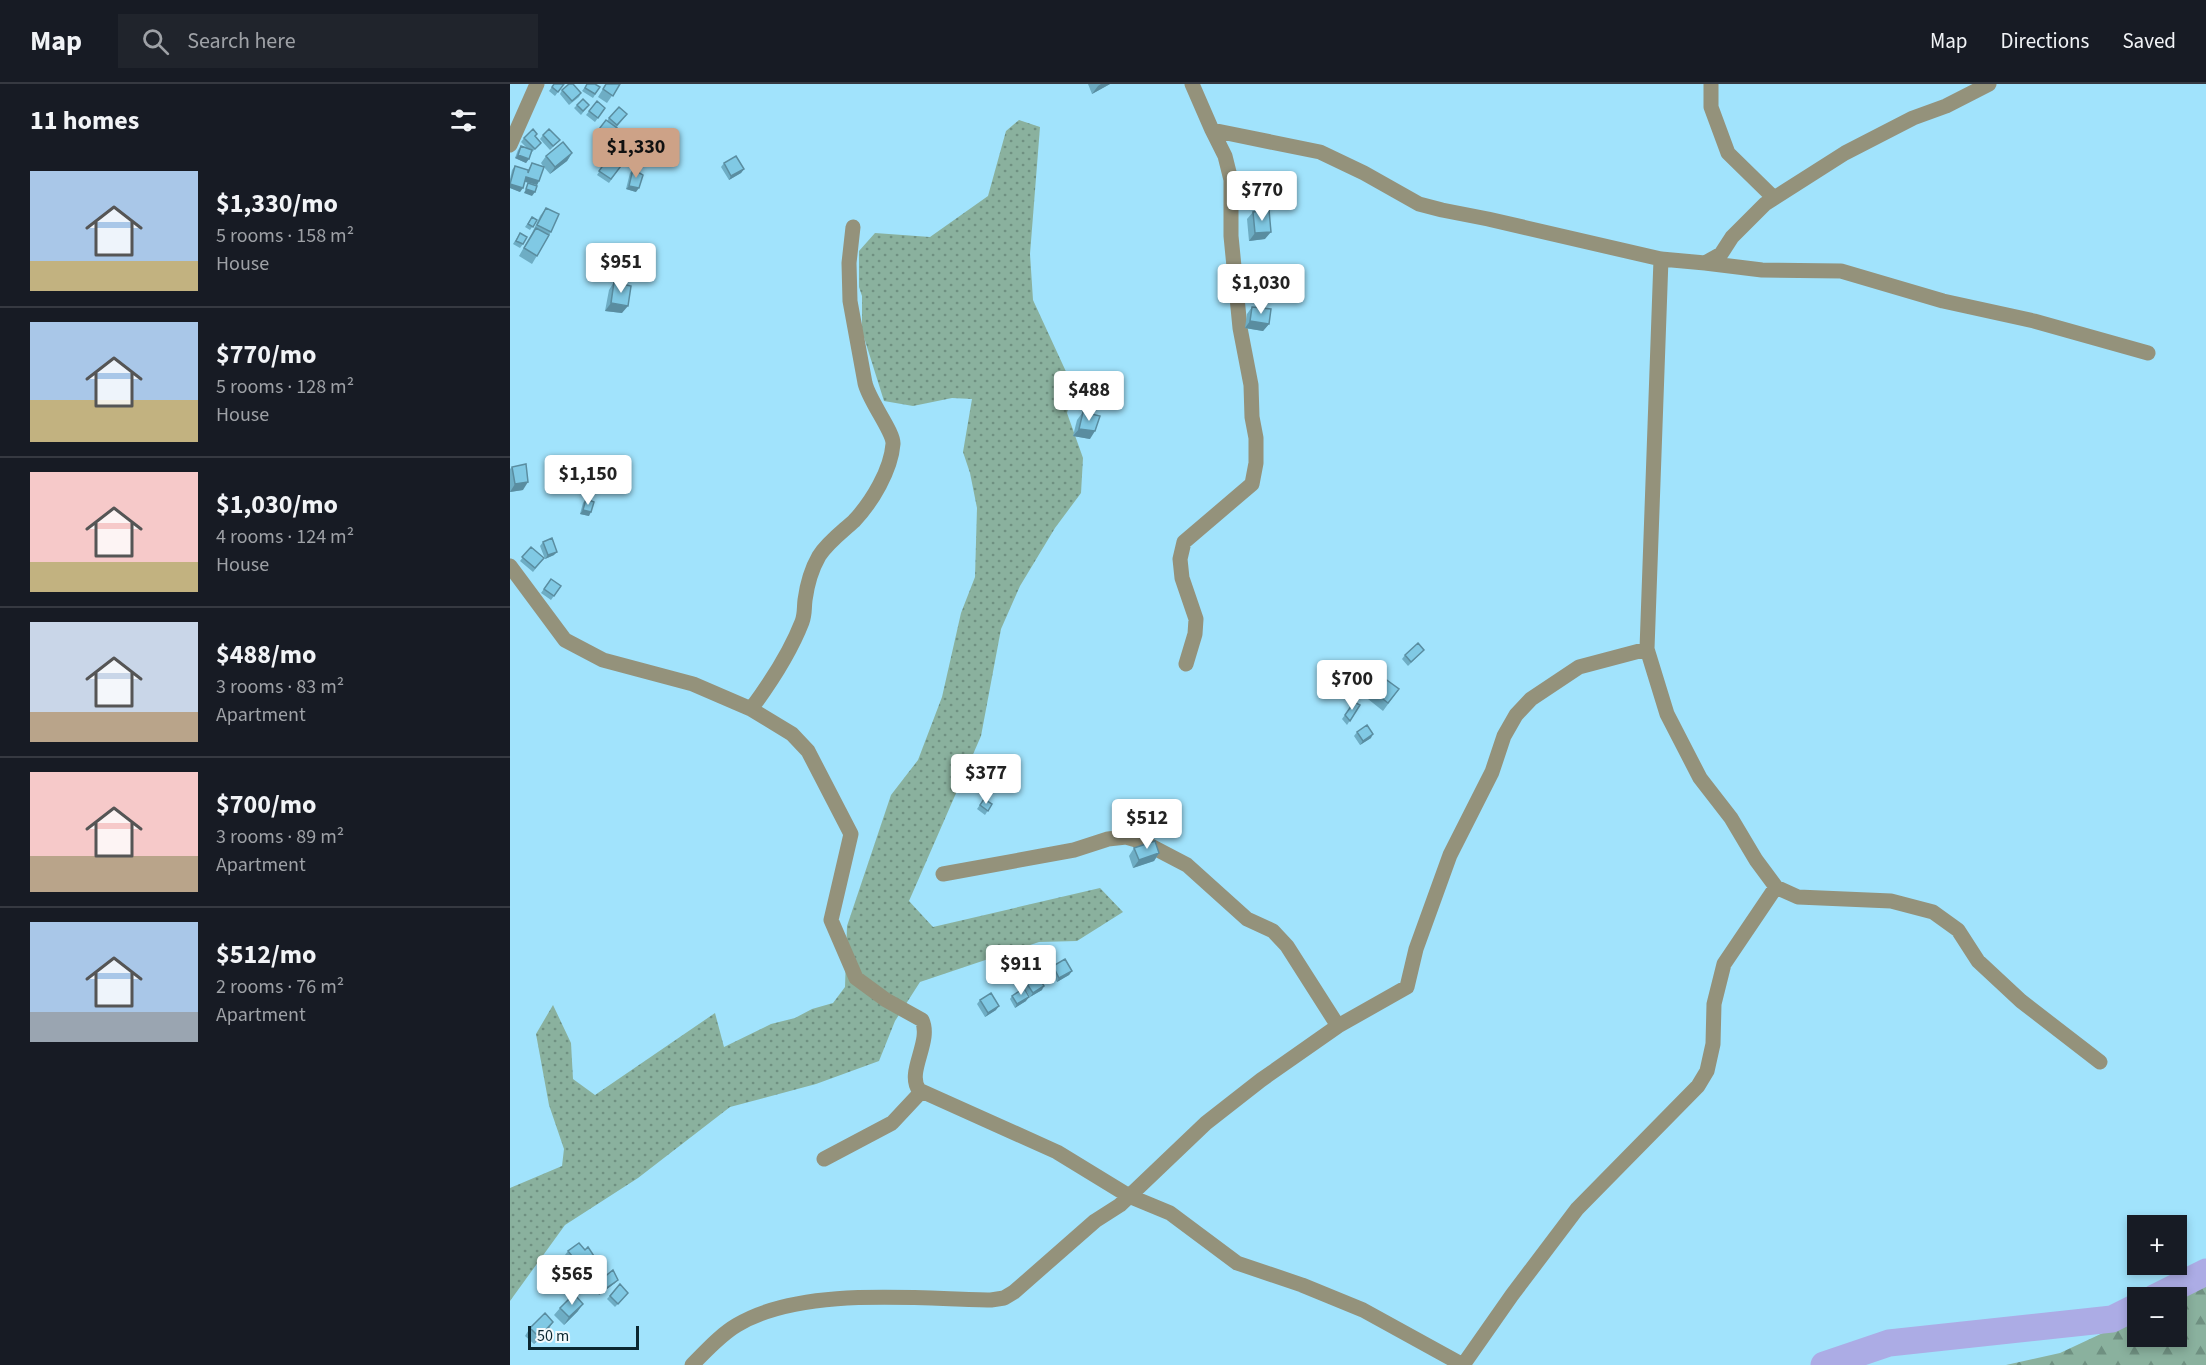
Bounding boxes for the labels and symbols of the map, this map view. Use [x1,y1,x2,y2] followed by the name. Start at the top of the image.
[587,128,685,179] pin: $1,330
[1226,171,1298,222] pin: $770
[585,243,657,294] pin: $951
[1212,264,1310,315] pin: $1,030
[1053,371,1125,422] pin: $488
[539,455,637,506] pin: $1,150
[1316,660,1388,711] pin: $700
[950,754,1022,805] pin: $377
[1111,799,1183,850] pin: $512
[985,945,1057,996] pin: $911
[536,1255,608,1306] pin: $565
[528,1323,639,1350] scale bar

